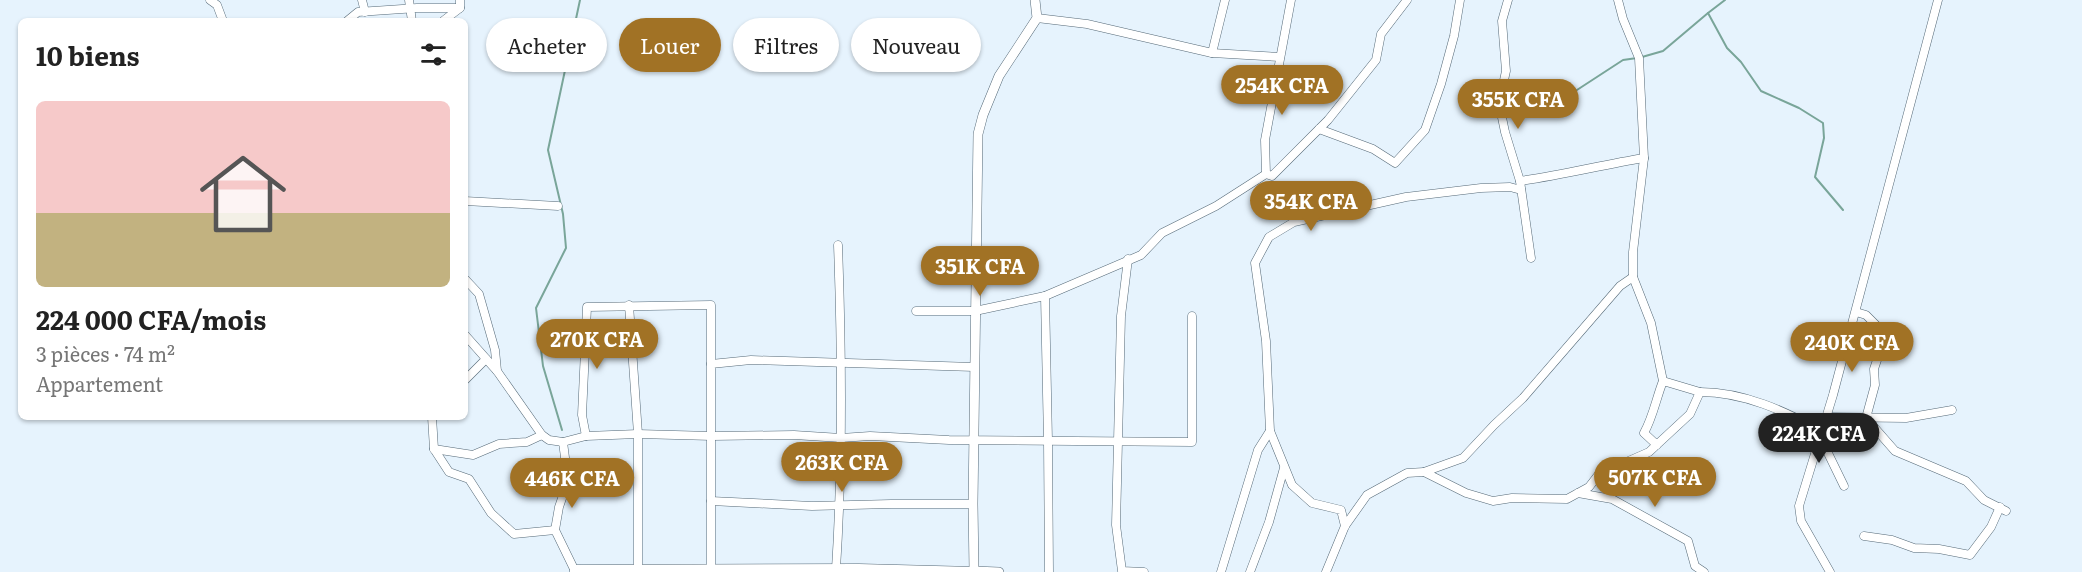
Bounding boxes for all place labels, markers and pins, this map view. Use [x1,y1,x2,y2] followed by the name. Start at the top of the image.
[1220,65,1344,116] pin: 254K CFA
[1456,79,1580,130] pin: 355K CFA
[1249,181,1373,232] pin: 354K CFA
[918,246,1042,297] pin: 351K CFA
[535,319,659,370] pin: 270K CFA
[1790,322,1914,373] pin: 240K CFA
[1757,413,1881,464] pin: 224K CFA
[780,442,904,493] pin: 263K CFA
[1593,457,1717,508] pin: 507K CFA
[510,458,634,509] pin: 446K CFA

